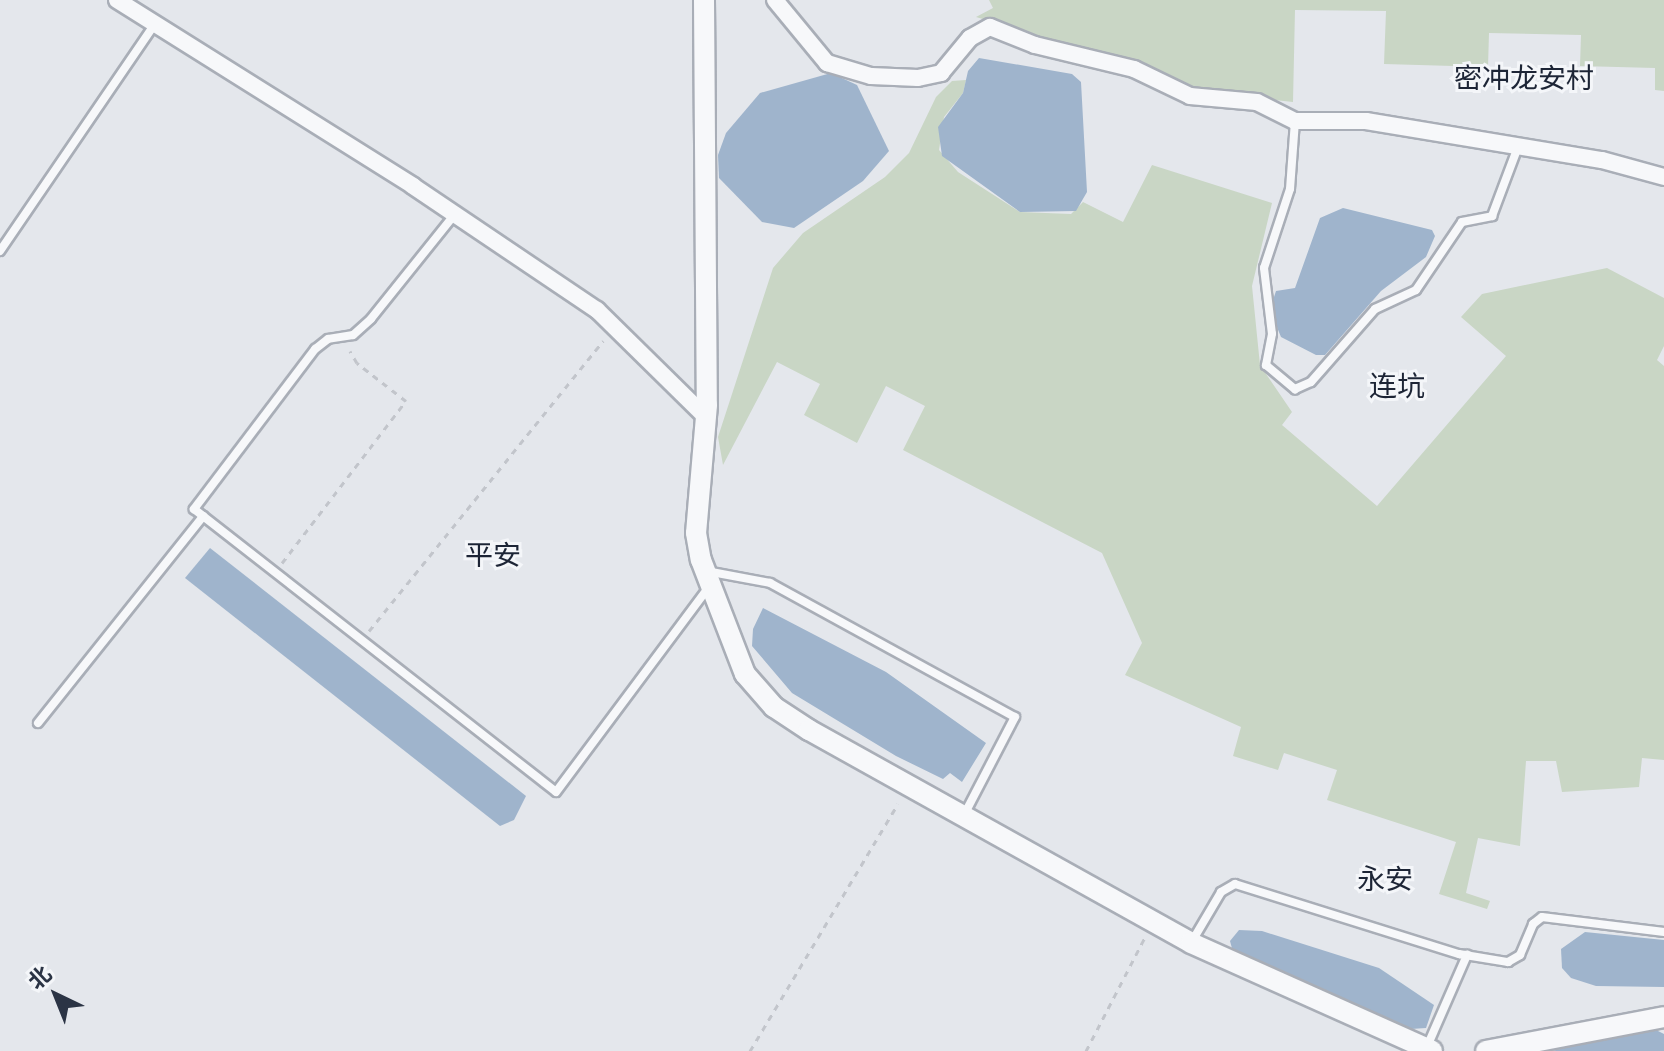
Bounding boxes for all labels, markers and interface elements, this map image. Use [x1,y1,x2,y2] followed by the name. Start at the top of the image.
[1454,61,1594,95] district label: 密冲龙安村
[1369,369,1425,403] district label: 连坑
[465,538,521,572] district label: 平安
[1357,862,1413,896] district label: 永安
[16,955,96,1035] north arrow
[22,960,57,995] text: 北

